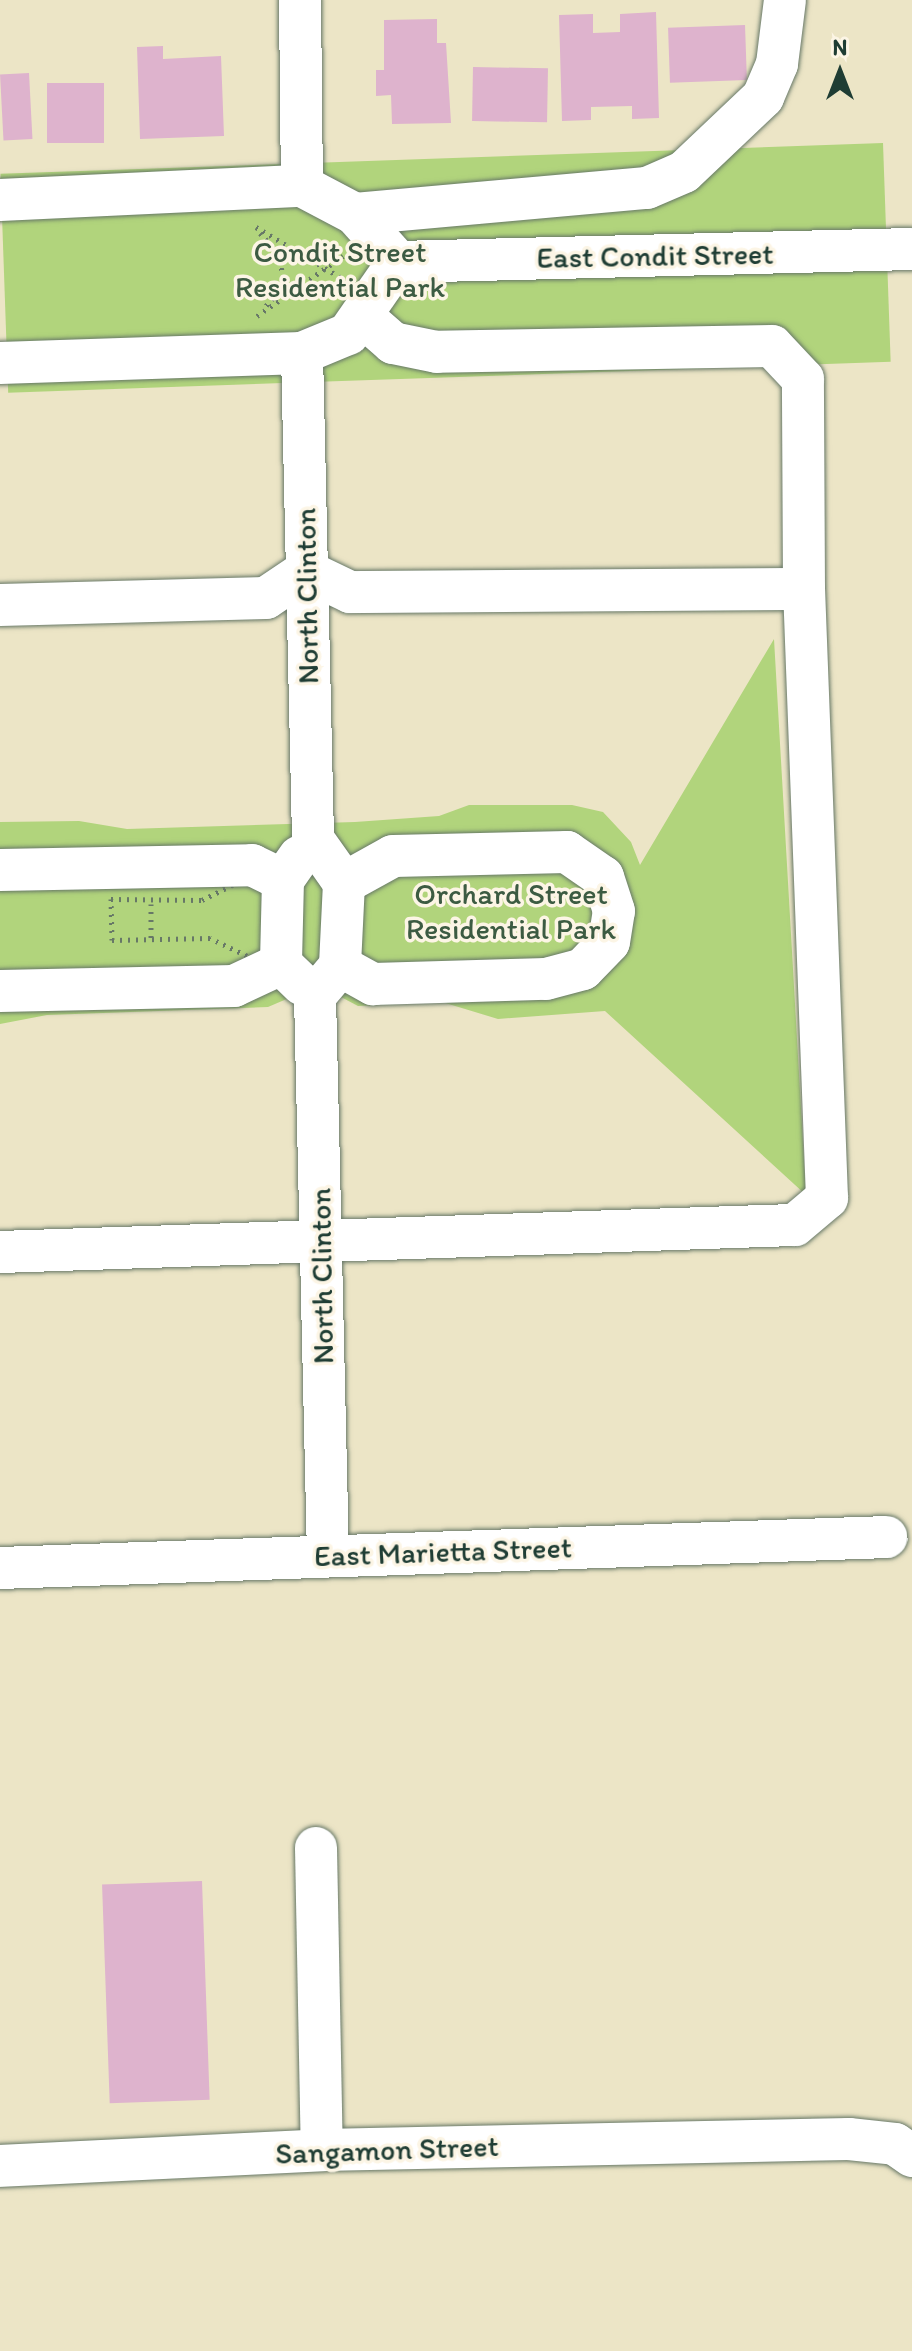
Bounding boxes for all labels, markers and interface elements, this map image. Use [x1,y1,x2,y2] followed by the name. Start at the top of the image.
[800,32,880,112] north arrow
[833,34,847,61] text: N
[236,234,444,304] park label: Condit Street Residential Park
[537,236,773,276] street label: East Condit Street
[287,508,327,684] street label: North Clinton
[407,876,615,946] park label: Orchard Street Residential Park
[302,1188,342,1364] street label: North Clinton
[313,1529,573,1575] street label: East Marietta Street
[275,2128,499,2172] street label: Sangamon Street

